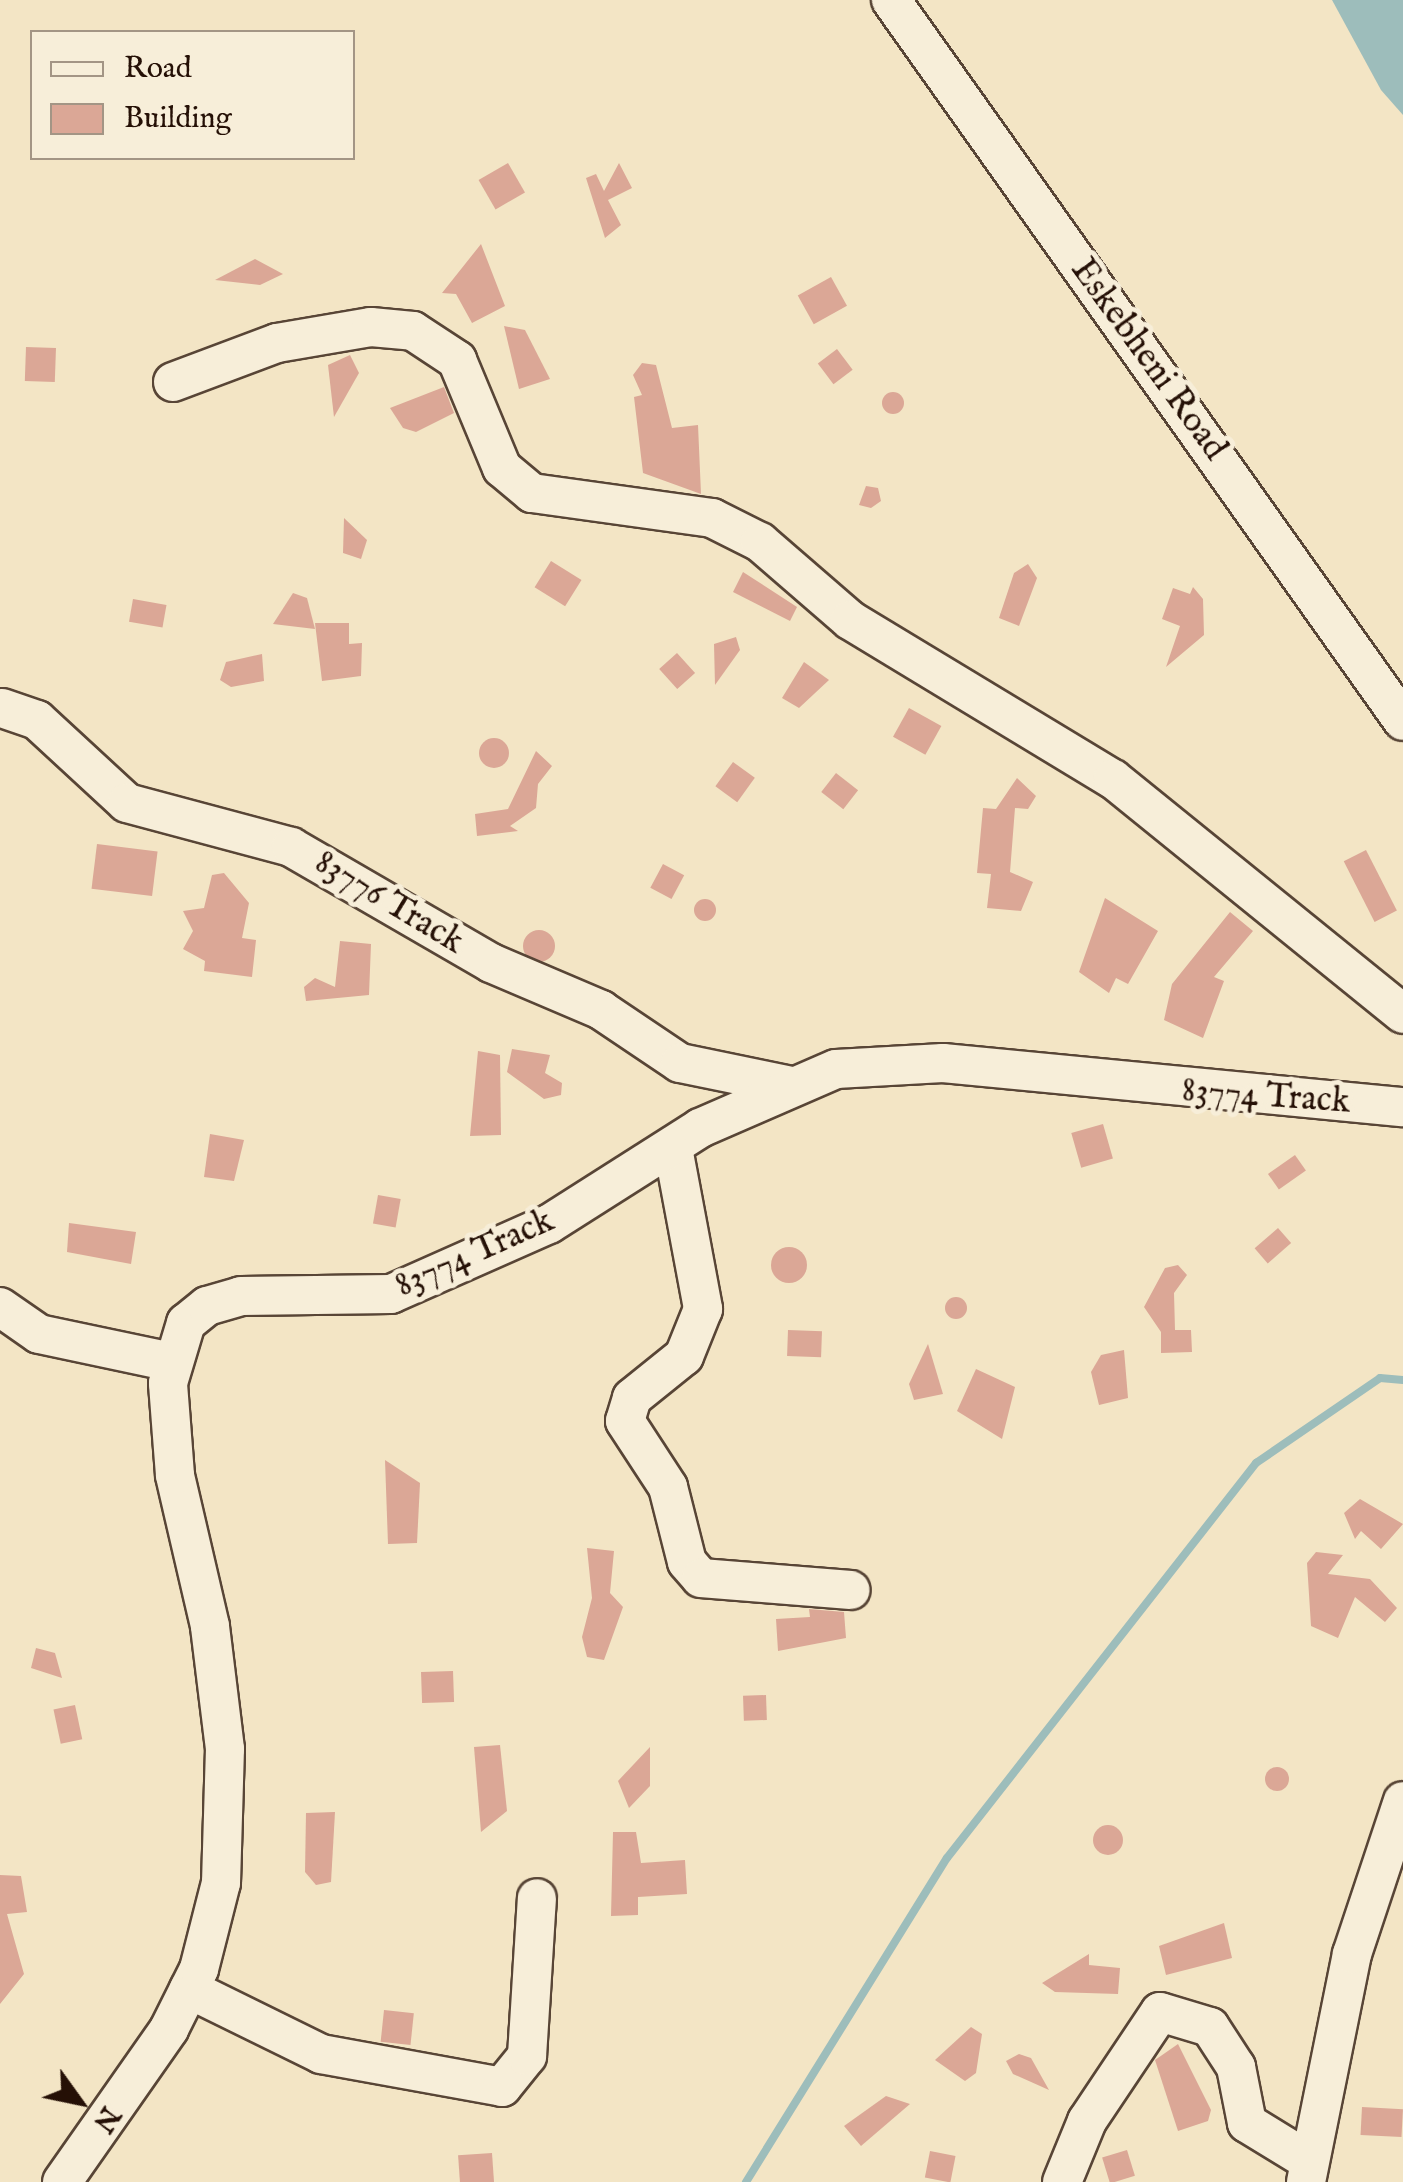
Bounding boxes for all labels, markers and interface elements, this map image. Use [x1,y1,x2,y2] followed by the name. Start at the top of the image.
[30,30,355,160] legend
[124,50,192,88] text: Road
[124,100,232,138] text: Building
[1061,251,1235,469] street label: Eskebheni Road
[307,842,471,964] street label: 83776 Track
[1180,1070,1352,1124] street label: 83774 Track
[389,1200,561,1308] street label: 83774 Track
[30,2052,130,2152] north arrow
[84,2099,127,2138] text: N

